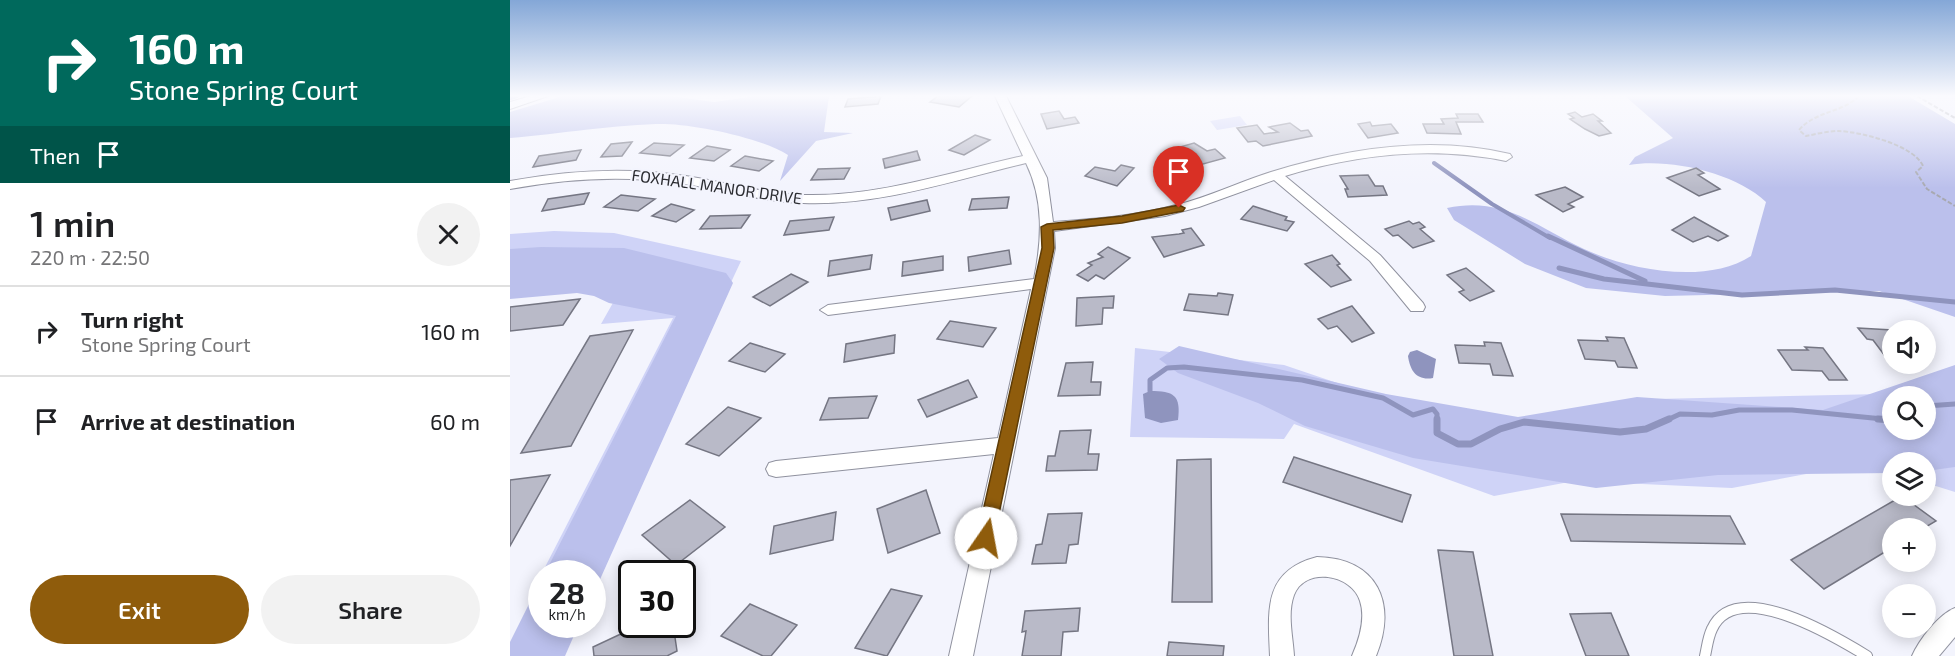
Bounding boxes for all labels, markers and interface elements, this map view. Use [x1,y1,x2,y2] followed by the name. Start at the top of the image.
[129,22,245,72] text: 160 m
[30,24,108,102] icon: right
[129,73,358,105] text: Stone Spring Court
[92,138,125,171] icon: arrive
[30,142,80,168] text: Then
[1153,146,1204,208] pin
[1162,155,1195,188] icon: arrive
[631,165,803,207] street label: FOXHALL MANOR DRIVE
[30,201,115,244] text: 1 min
[417,203,480,266] button: close
[30,245,150,269] text: 220 m · 22:50
[81,306,183,332] text: Turn right
[30,315,63,348] icon: right
[421,318,480,344] text: 160 m
[1882,320,1936,638] map controls
[1882,320,1936,374] button: sound
[81,332,251,356] text: Stone Spring Court
[1882,386,1936,440] button: search
[30,405,63,438] icon: arrive
[81,408,295,434] text: Arrive at destination
[430,408,480,434] text: 60 m
[1882,452,1936,506] button: layers
[954,506,1018,570] position arrow
[1882,518,1936,572] button: +
[618,560,696,638] speed limit sign: 30
[549,574,585,610] text: 28
[30,575,249,644] button: Exit
[261,575,480,644] button: Share
[1882,584,1936,638] button: −
[548,605,586,623] text: km/h

